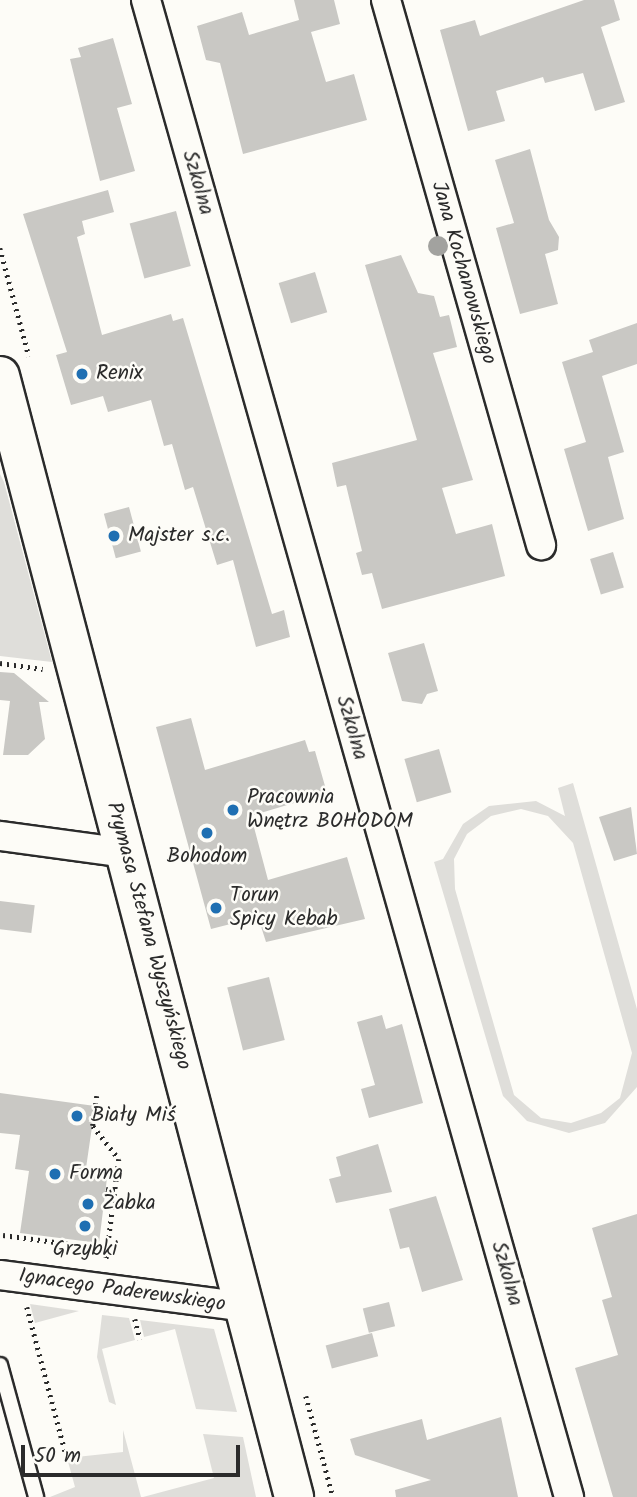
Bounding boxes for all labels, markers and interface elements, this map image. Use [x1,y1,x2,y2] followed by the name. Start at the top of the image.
[176,148,218,218] street label: Szkolna
[425,179,501,367] street label: Jana Kochanowskiego
[96,361,143,387] place label: Renix
[74,366,90,382] marker: Renix
[128,523,230,549] place label: Majster s.c.
[106,528,122,544] marker: Majster s.c.
[330,693,372,763] street label: Szkolna
[247,785,413,835] place label: Pracownia Wnętrz BOHODOM
[100,799,196,1073] street label: Prymasa Stefana Wyszyńskiego
[225,802,241,818] marker: Pracownia Wnętrz BOHODOM
[199,825,215,841] marker: Bohodom
[167,844,247,870] place label: Bohodom
[230,883,338,933] place label: Torun Spicy Kebab
[208,900,224,916] marker: Torun Spicy Kebab
[91,1103,176,1129] place label: Biały Miś
[69,1108,85,1124] marker: Biały Miś
[69,1161,123,1187] place label: Forma
[47,1166,63,1182] marker: Forma
[102,1191,156,1217] place label: Żabka
[80,1196,96,1212] marker: Żabka
[77,1218,93,1234] marker: Grzybki
[53,1237,117,1263] place label: Grzybki
[485,1239,527,1309] street label: Szkolna
[17,1264,227,1318] street label: Ignacego Paderewskiego
[24,1430,243,1474] scale bar
[34,1440,81,1473] text: 50 m

